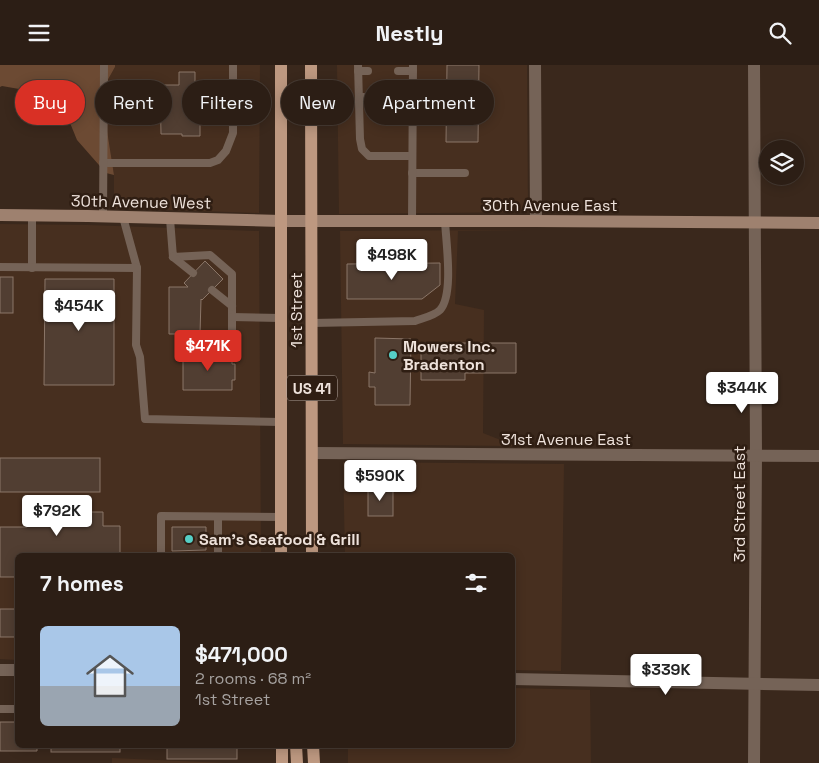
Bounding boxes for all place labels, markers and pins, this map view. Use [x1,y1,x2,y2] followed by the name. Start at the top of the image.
[357,239,427,281] pin: $498K
[44,289,114,332] pin: $454K
[173,329,243,372] pin: $471K
[403,336,495,375] place label: Mowers Inc. Bradenton
[387,349,399,361] marker: Mowers Inc. Bradenton
[707,371,777,414] pin: $344K
[345,459,415,502] pin: $590K
[22,495,92,537] pin: $792K
[199,529,360,550] place label: Sam's Seafood & Grill
[183,533,195,545] marker: Sam's Seafood & Grill
[631,653,701,696] pin: $339K

